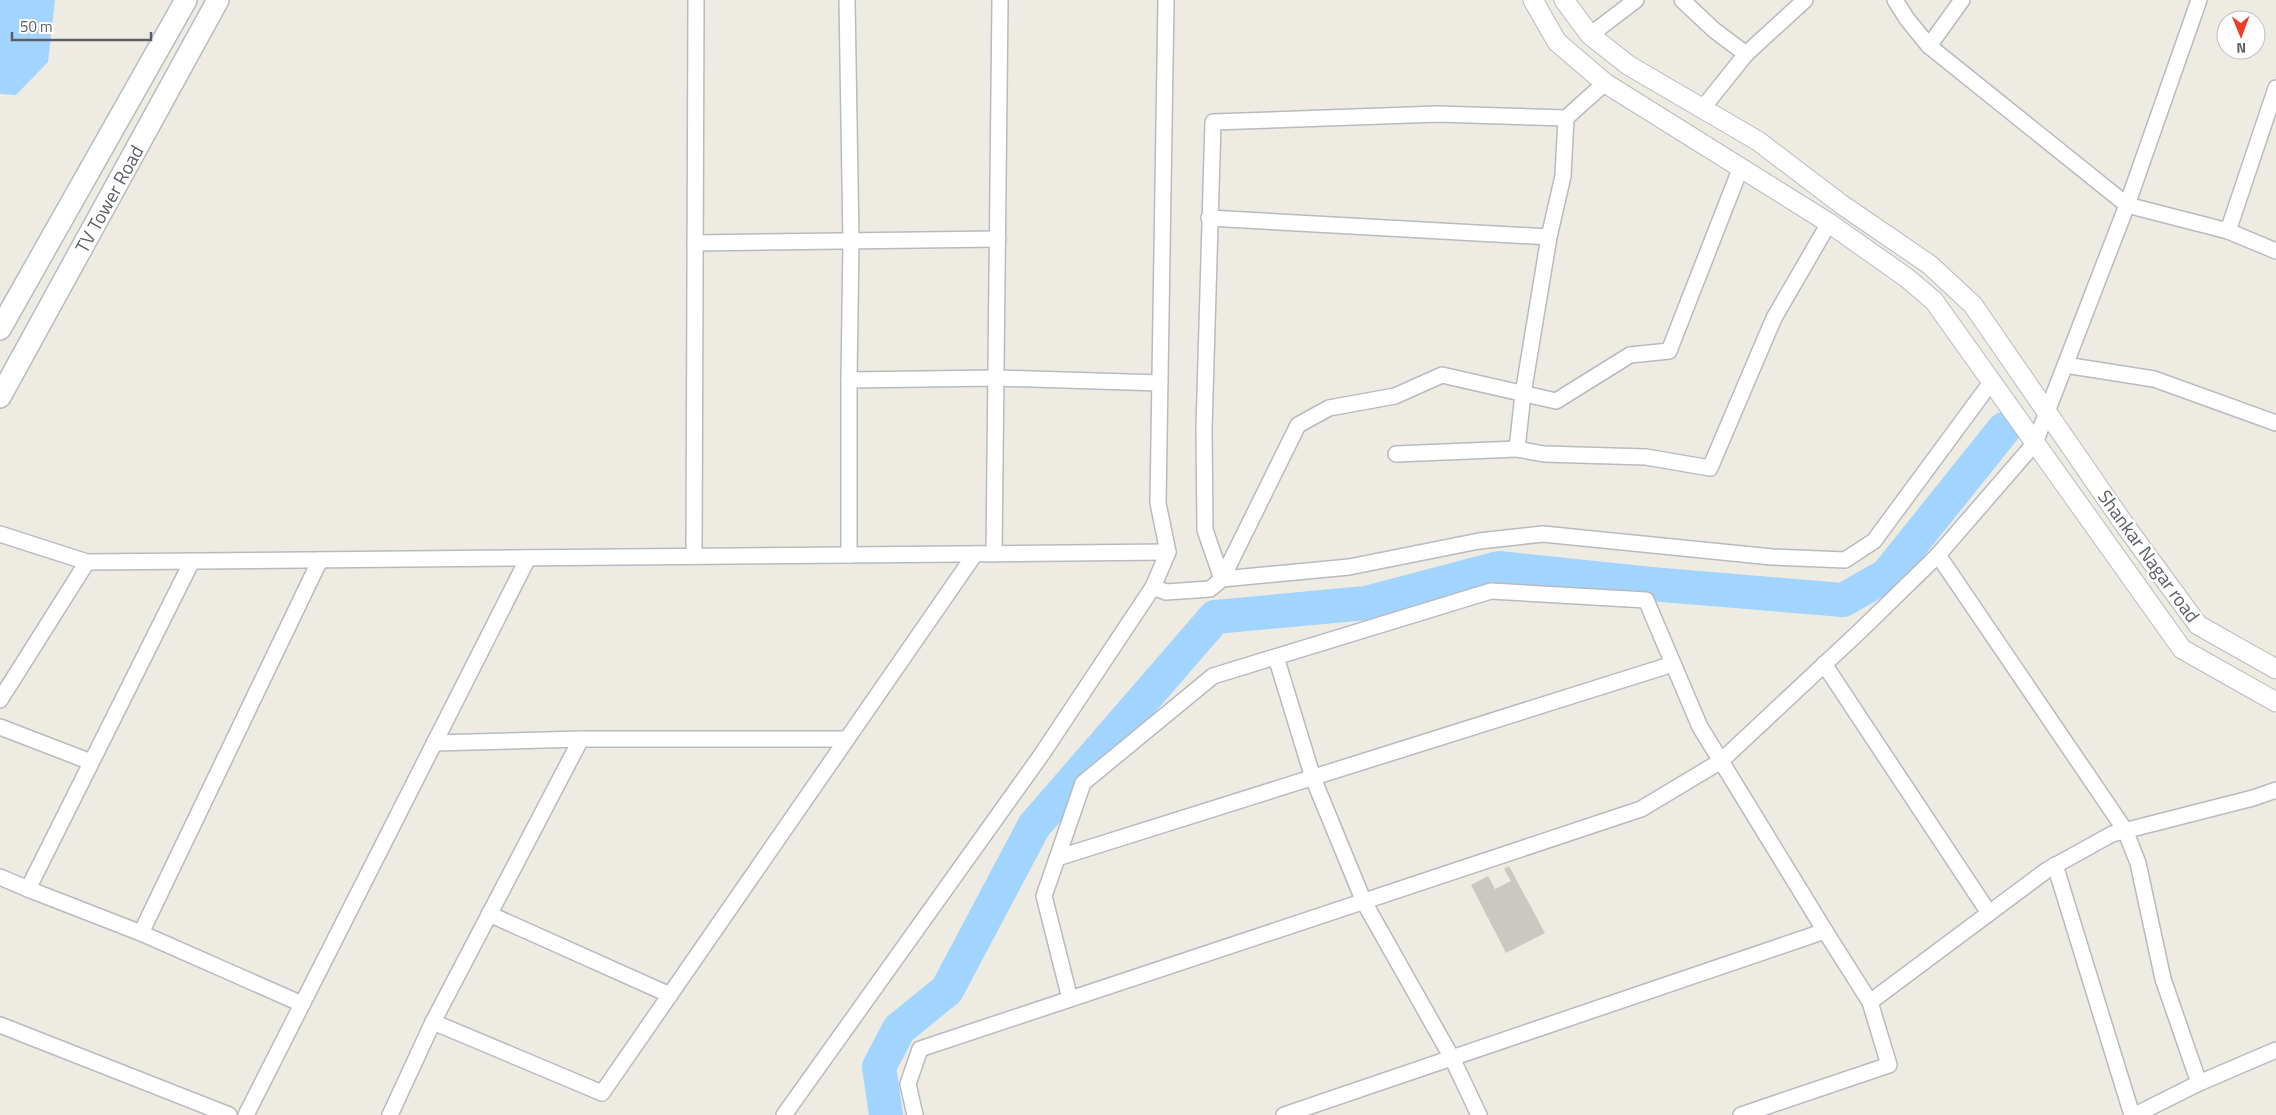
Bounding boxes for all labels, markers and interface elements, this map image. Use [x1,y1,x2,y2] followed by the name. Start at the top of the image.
[12,10,151,42] scale bar
[2216,10,2266,60] north arrow
[20,15,53,38] text: 50 m
[2236,38,2246,59] text: N
[67,140,150,258] street label: TV Tower Road
[2091,483,2208,628] street label: Shankar Nagar road

